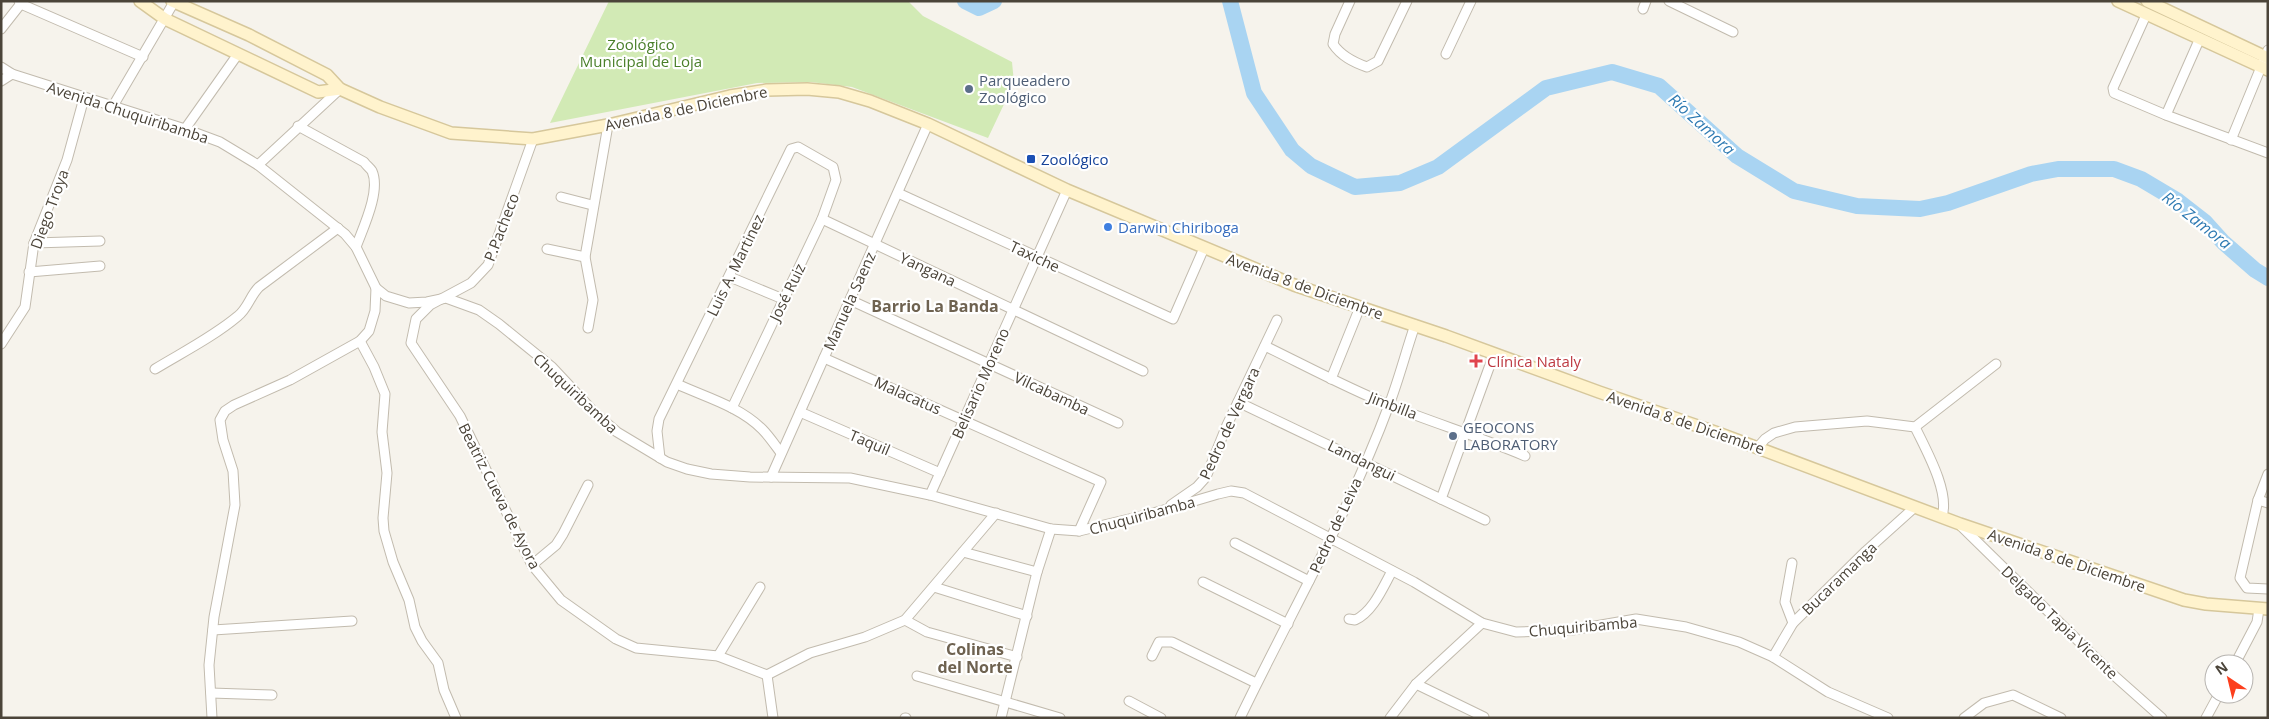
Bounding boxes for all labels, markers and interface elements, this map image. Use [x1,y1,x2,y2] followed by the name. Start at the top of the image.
[580,34,702,71] park label: Zoológico Municipal de Loja
[979,70,1070,107] place label: Parqueadero Zoológico
[45,76,211,148] street label: Avenida Chuquiribamba
[603,81,769,135] street label: Avenida 8 de Diciembre
[963,83,975,95] marker: Parqueadero Zoológico
[1664,88,1740,160] water label: Río Zamora
[1041,149,1109,169] place label: Zoológico
[1025,153,1037,165] marker: Zoológico
[25,166,73,252] street label: Diego Troya
[2158,186,2236,254] water label: Río Zamora
[479,190,523,264] street label: P.Pacheco
[702,211,768,319] street label: Luis A. Martinez
[1118,217,1239,237] place label: Darwin Chiriboga
[1102,221,1114,233] marker: Darwin Chiriboga
[1007,236,1063,276] street label: Taxiche
[897,247,959,291] street label: Yangana
[1224,248,1386,324] street label: Avenida 8 de Diciembre
[818,249,880,353] street label: Manuela Saenz
[764,260,810,326] street label: José Ruiz
[871,295,999,317] district label: Barrio La Banda
[947,324,1013,442] street label: Belisario Moreno
[529,349,623,437] street label: Chuquiribamba
[1487,351,1582,371] place label: Clínica Nataly
[1469,354,1483,368] marker: Clínica Nataly
[1194,364,1264,482] street label: Pedro de Vergara
[1011,367,1093,419] street label: Vilcabamba
[871,371,945,419] street label: Malacatus
[1364,386,1420,423] street label: Jimbilla
[1605,386,1767,458] street label: Avenida 8 de Diciembre
[1463,417,1559,454] place label: GEOCONS LABORATORY
[454,420,546,572] street label: Beatriz Cueva de Ayora
[847,424,893,460] street label: Taquil
[1447,430,1459,442] marker: GEOCONS LABORATORY
[1325,435,1399,485] street label: Landangui
[1304,474,1366,576] street label: Pedro de Leiva
[1087,491,1197,539] street label: Chuquiribamba
[1986,524,2148,596] street label: Avenida 8 de Diciembre
[1797,537,1881,619] street label: Bucaramanga
[1997,561,2123,683] street label: Delgado Tapia Vicente
[1528,611,1638,641] street label: Chuquiribamba
[937,638,1013,678] district label: Colinas del Norte
[2204,654,2254,704] north arrow
[2211,657,2231,679] text: N

